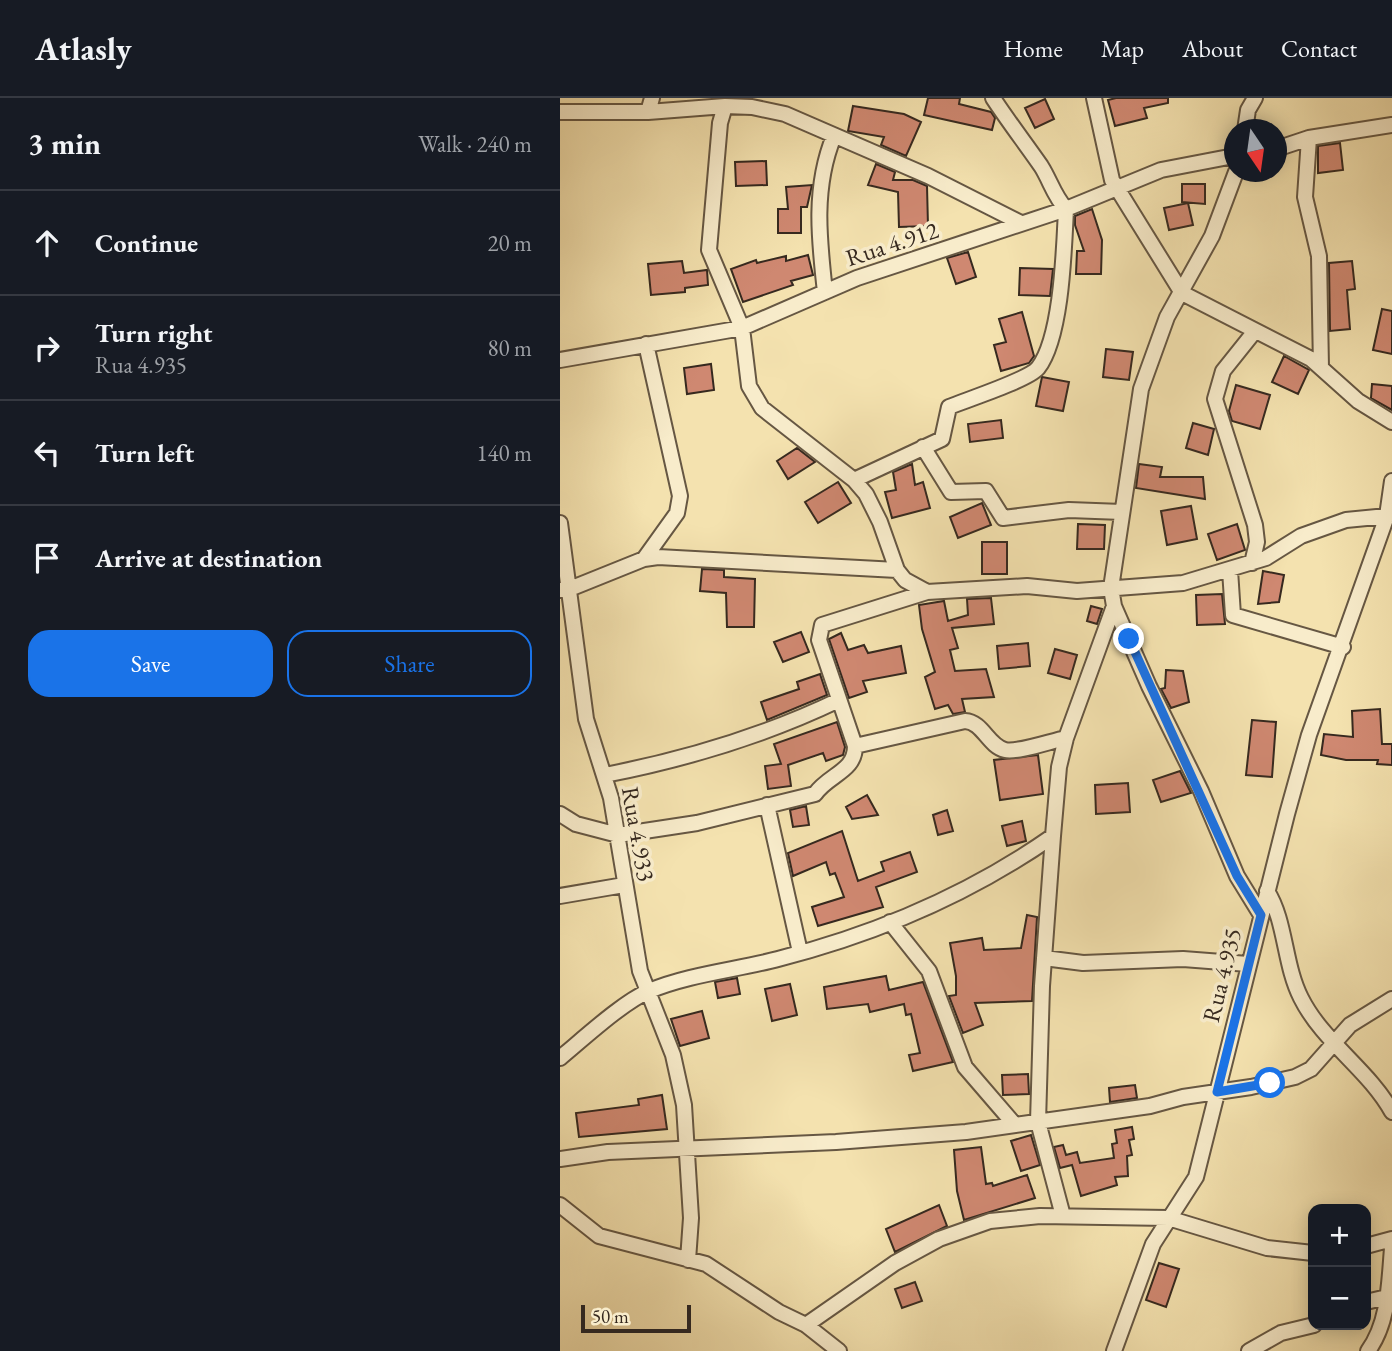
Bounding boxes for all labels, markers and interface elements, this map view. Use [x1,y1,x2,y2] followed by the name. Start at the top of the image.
[35,27,132,70] text: Atlasly
[1003,33,1063,64] text: Home
[1101,33,1144,64] text: Map
[1182,33,1243,64] text: About
[1281,33,1357,64] text: Contact
[1224,119,1287,182] north arrow
[28,124,101,163] text: 3 min
[418,129,532,159] text: Walk · 240 m
[842,214,943,273] street label: Rua 4.912
[28,224,66,262] icon: ahead
[95,226,198,260] text: Continue
[487,228,532,258] text: 20 m
[95,316,213,350] text: Turn right
[28,329,66,367] icon: right
[487,333,532,363] text: 80 m
[95,350,187,380] text: Rua 4.935
[28,434,66,472] icon: left
[95,436,194,470] text: Turn left
[476,438,532,468] text: 140 m
[28,539,66,577] icon: arrive
[95,541,322,575] text: Arrive at destination
[1113,623,1144,654] route end
[28,630,273,697] button: Save
[287,630,532,697] button: Share
[615,784,662,884] street label: Rua 4.933
[1195,925,1248,1025] street label: Rua 4.935
[1254,1067,1285,1098] route start
[1308,1204,1371,1330] map controls
[1308,1204,1371,1267] button: +
[1308,1267,1371,1330] button: −
[581,1302,691,1334] scale bar
[592,1304,629,1329] text: 50 m

